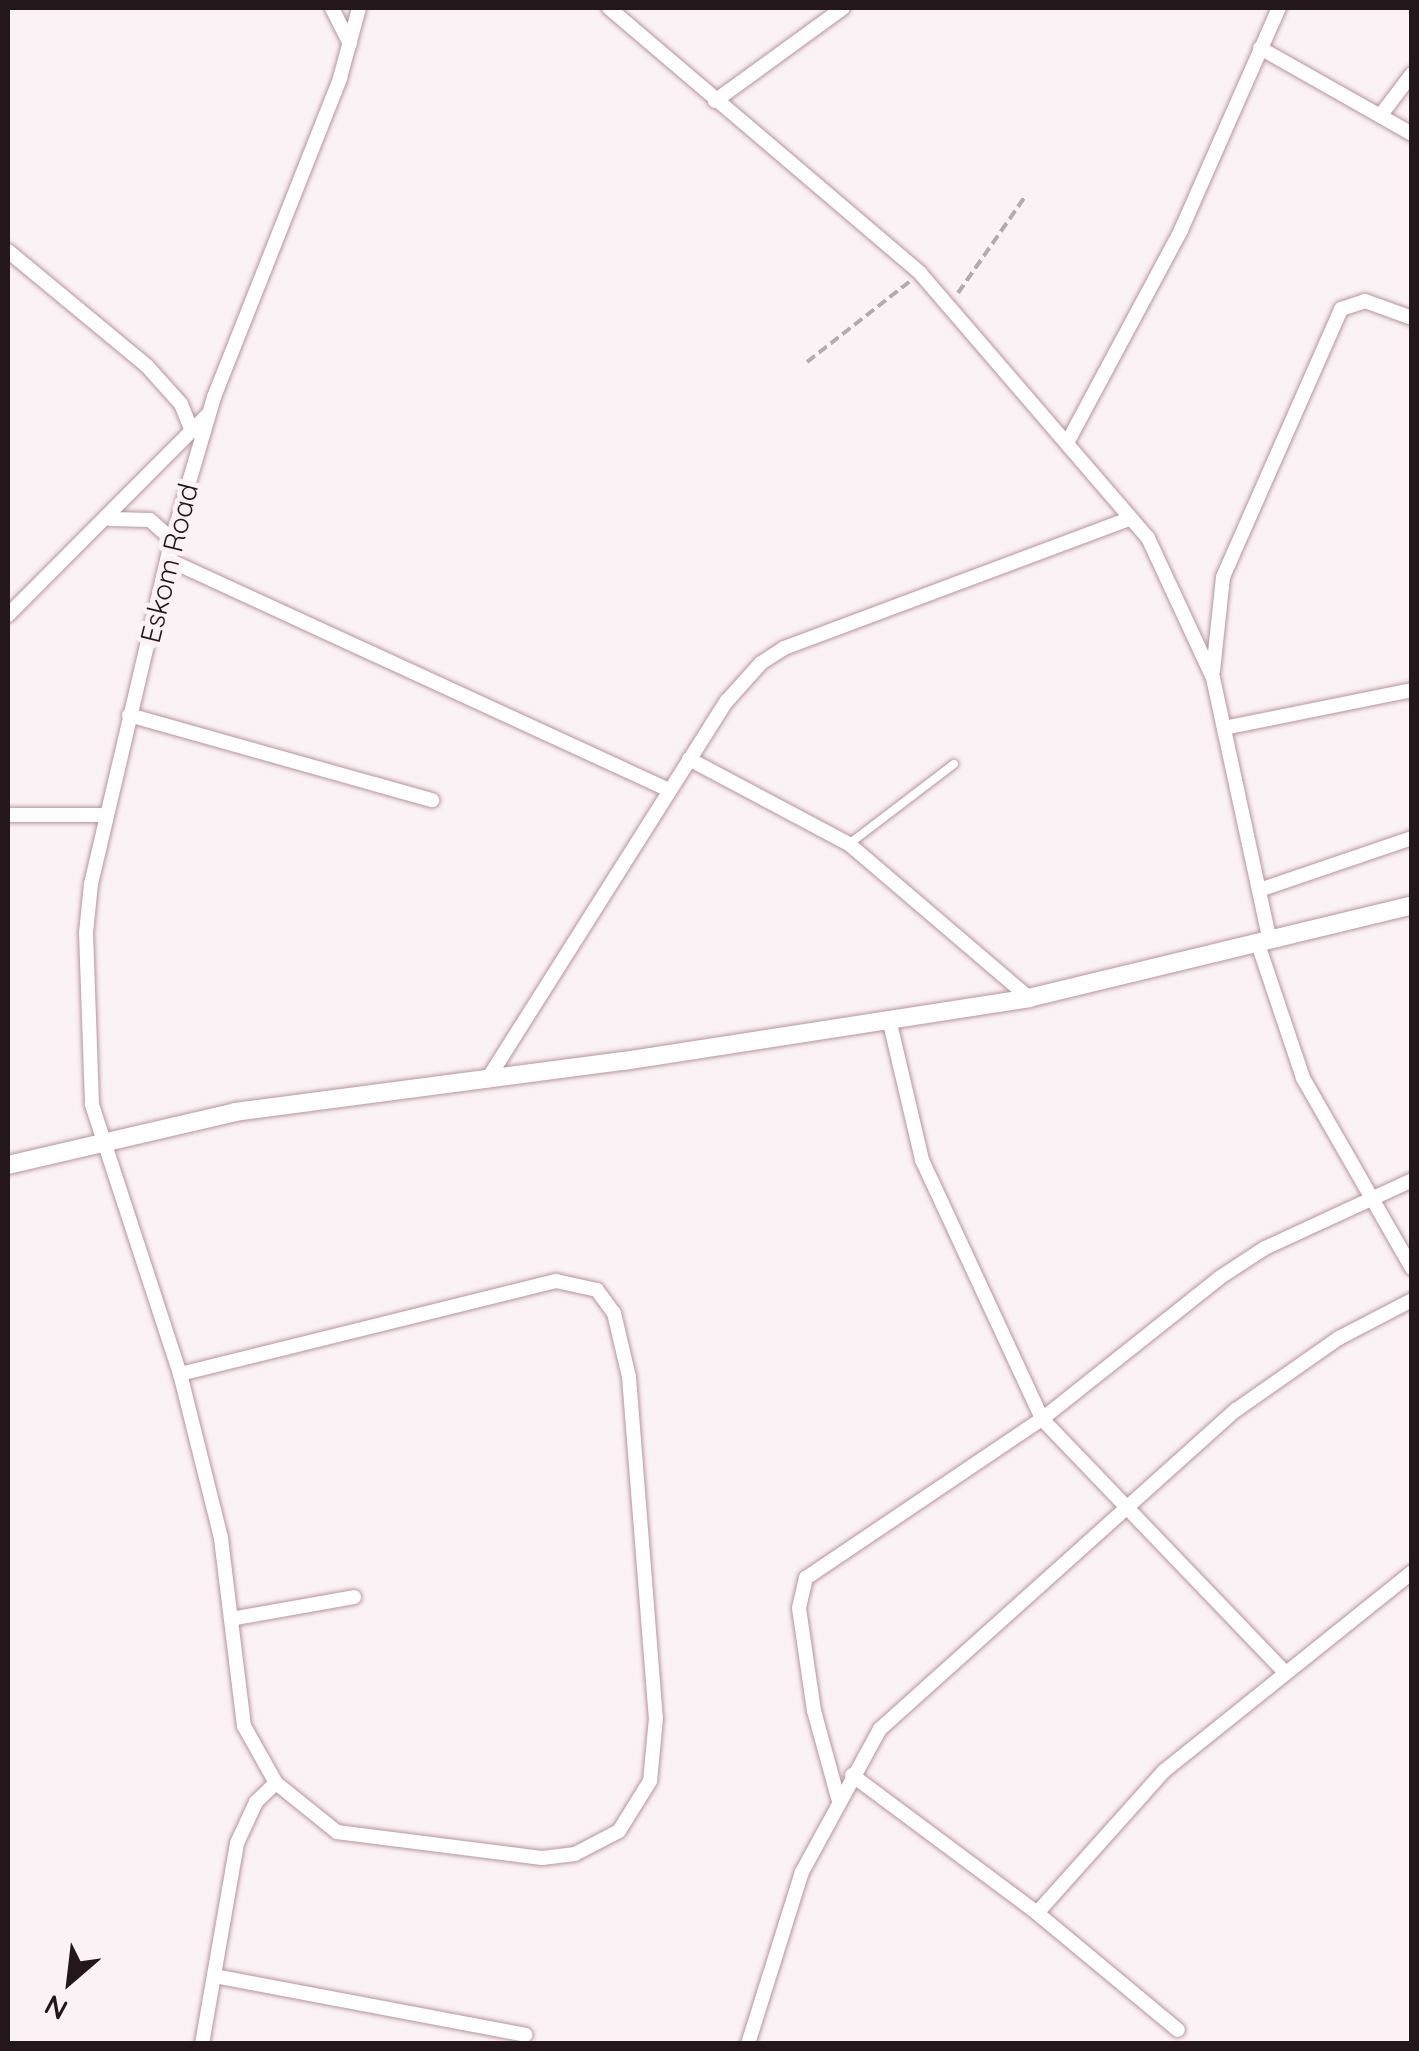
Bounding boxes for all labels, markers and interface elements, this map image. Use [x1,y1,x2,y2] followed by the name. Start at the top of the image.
[133,480,205,646] street label: Eskom Road
[20,1931,120,2031] north arrow
[38,1988,73,2028] text: N

